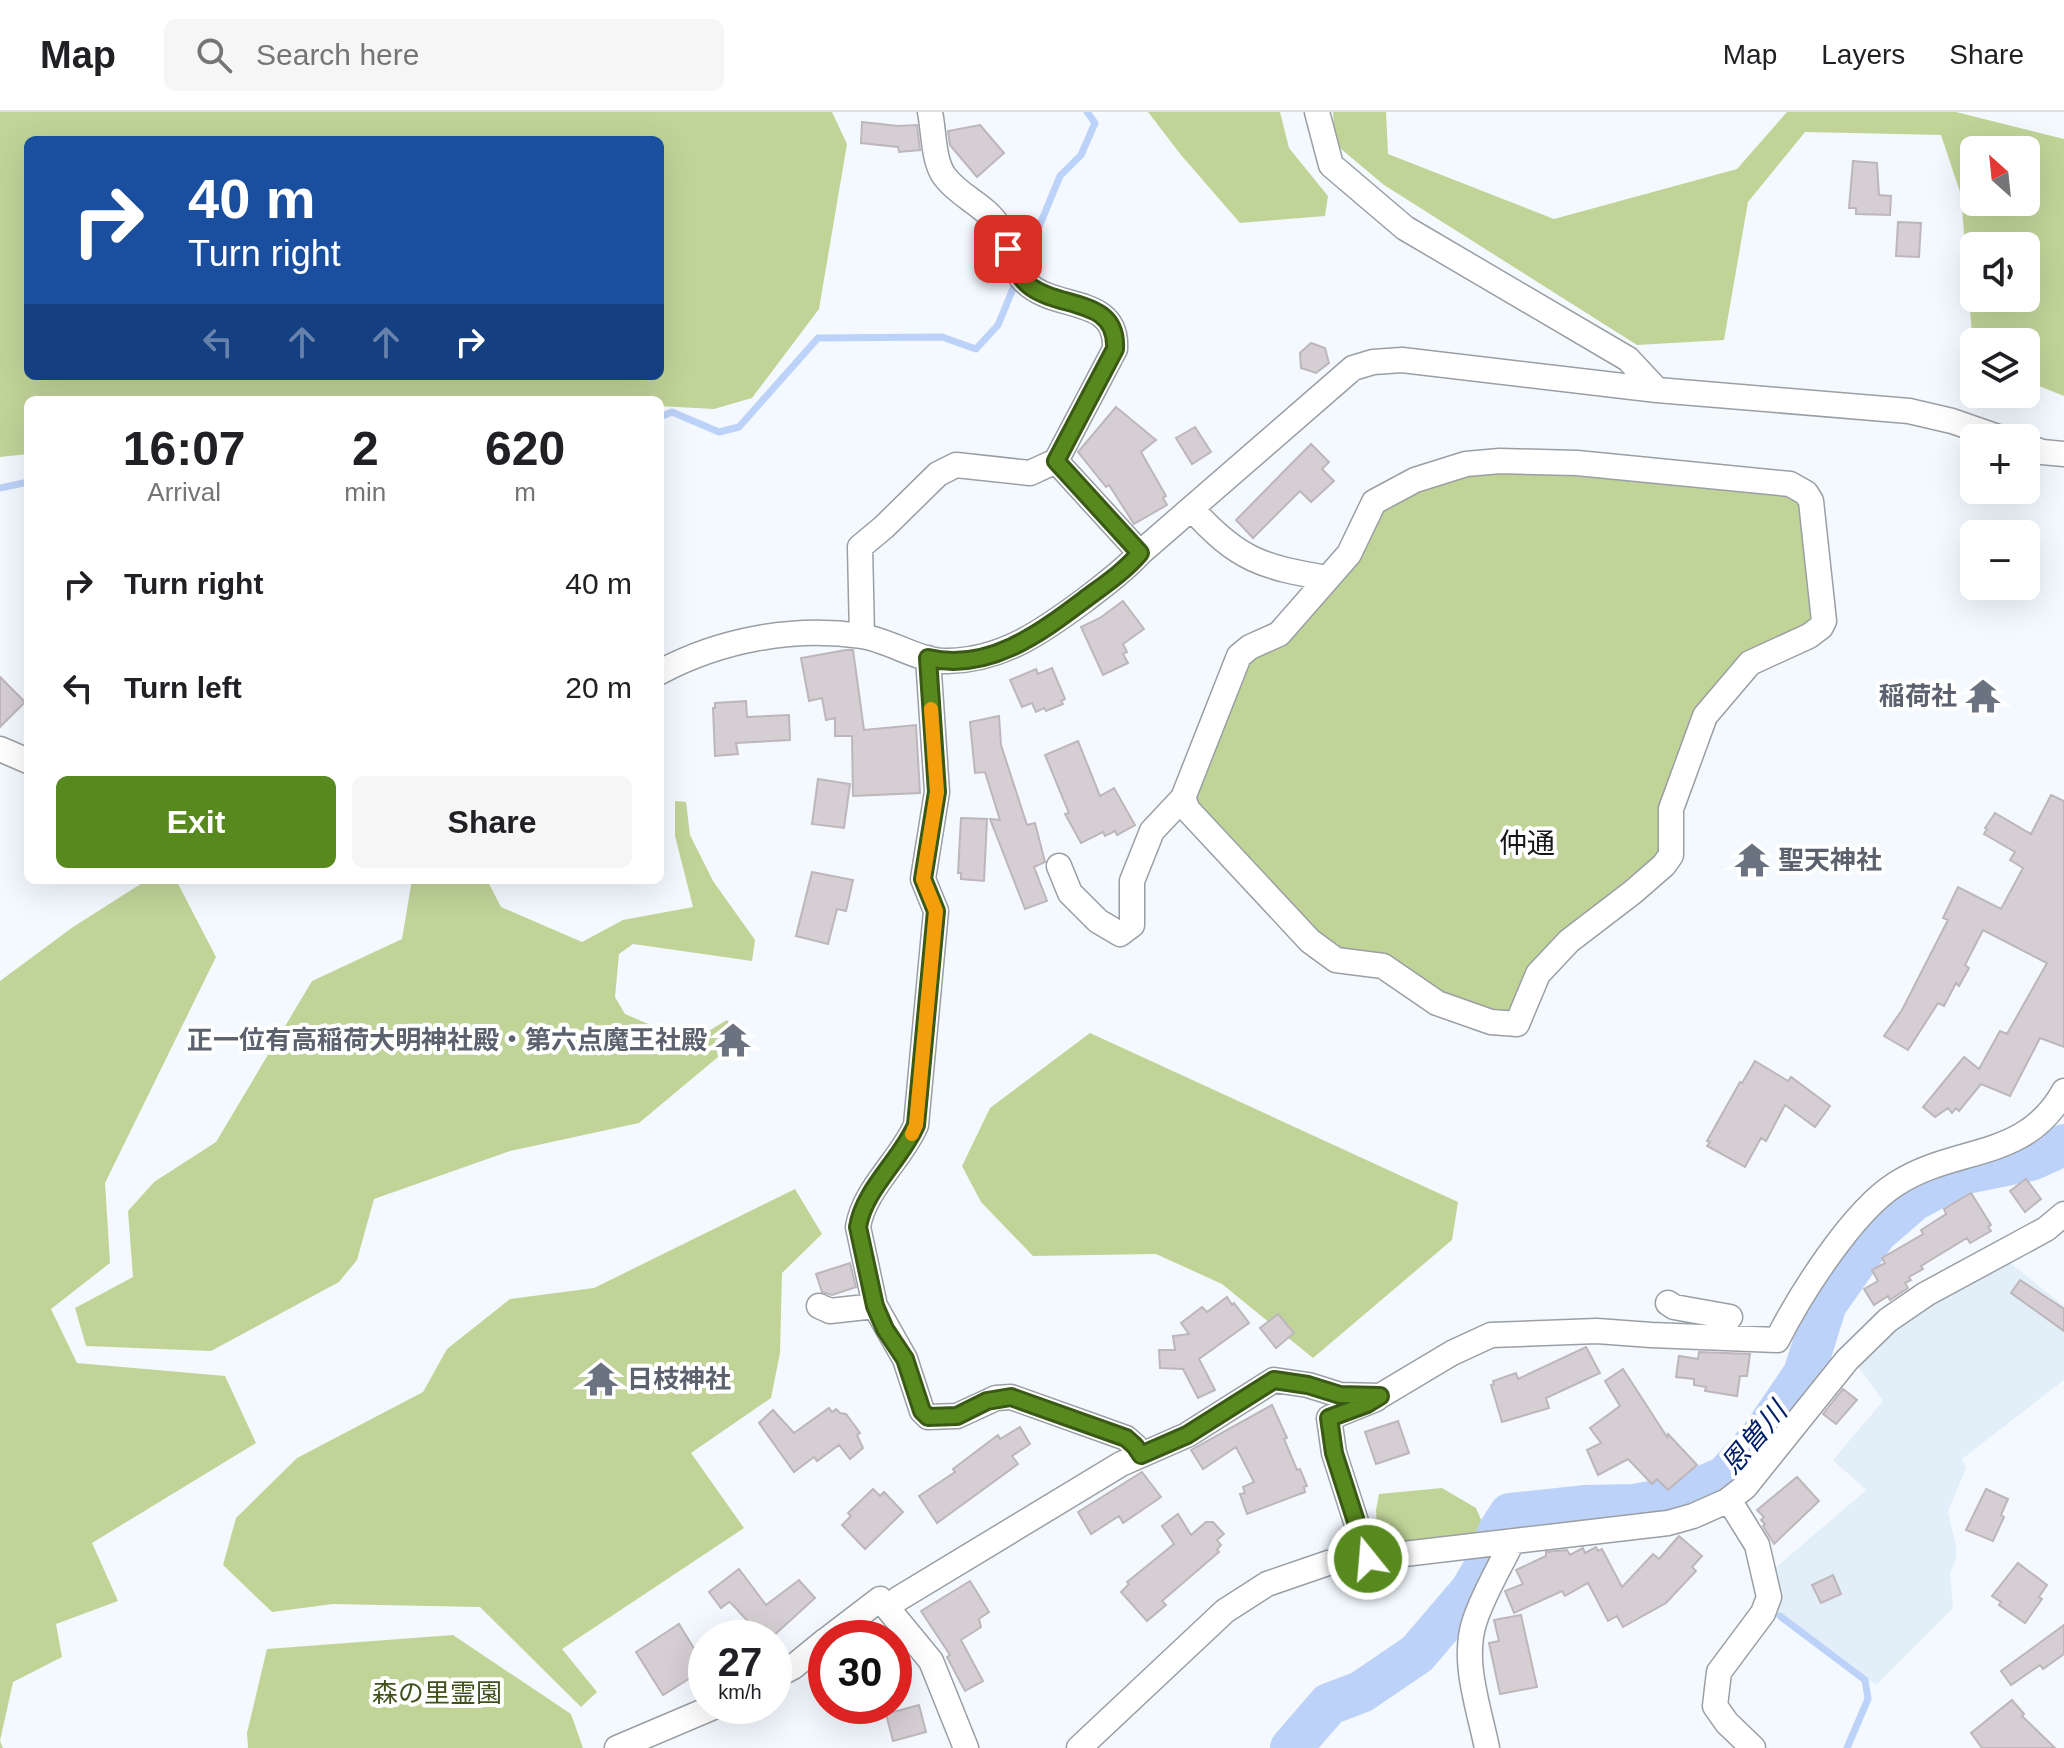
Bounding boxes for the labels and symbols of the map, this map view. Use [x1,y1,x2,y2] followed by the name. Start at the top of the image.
[1960,136,2040,216] north arrow
[974,215,1042,283] pin
[1964,677,2002,715] temple icon: 稲荷社
[1879,681,1957,711] place label: 稲荷社
[1499,828,1555,859] district label: 仲通
[1733,841,1771,879] temple icon: 聖天神社
[1778,845,1882,875] place label: 聖天神社
[714,1021,752,1059] temple icon: 正一位有高稲荷大明神社殿・第六点魔王社殿
[187,1025,707,1055] place label: 正一位有高稲荷大明神社殿・第六点魔王社殿
[582,1360,620,1398] temple icon: 日枝神社
[627,1364,731,1394] place label: 日枝神社
[1715,1394,1795,1480] water label: 恩曽川
[1326,1517,1410,1601] position arrow
[808,1620,912,1724] speed limit sign: 30
[372,1678,502,1708] park label: 森の里霊園

